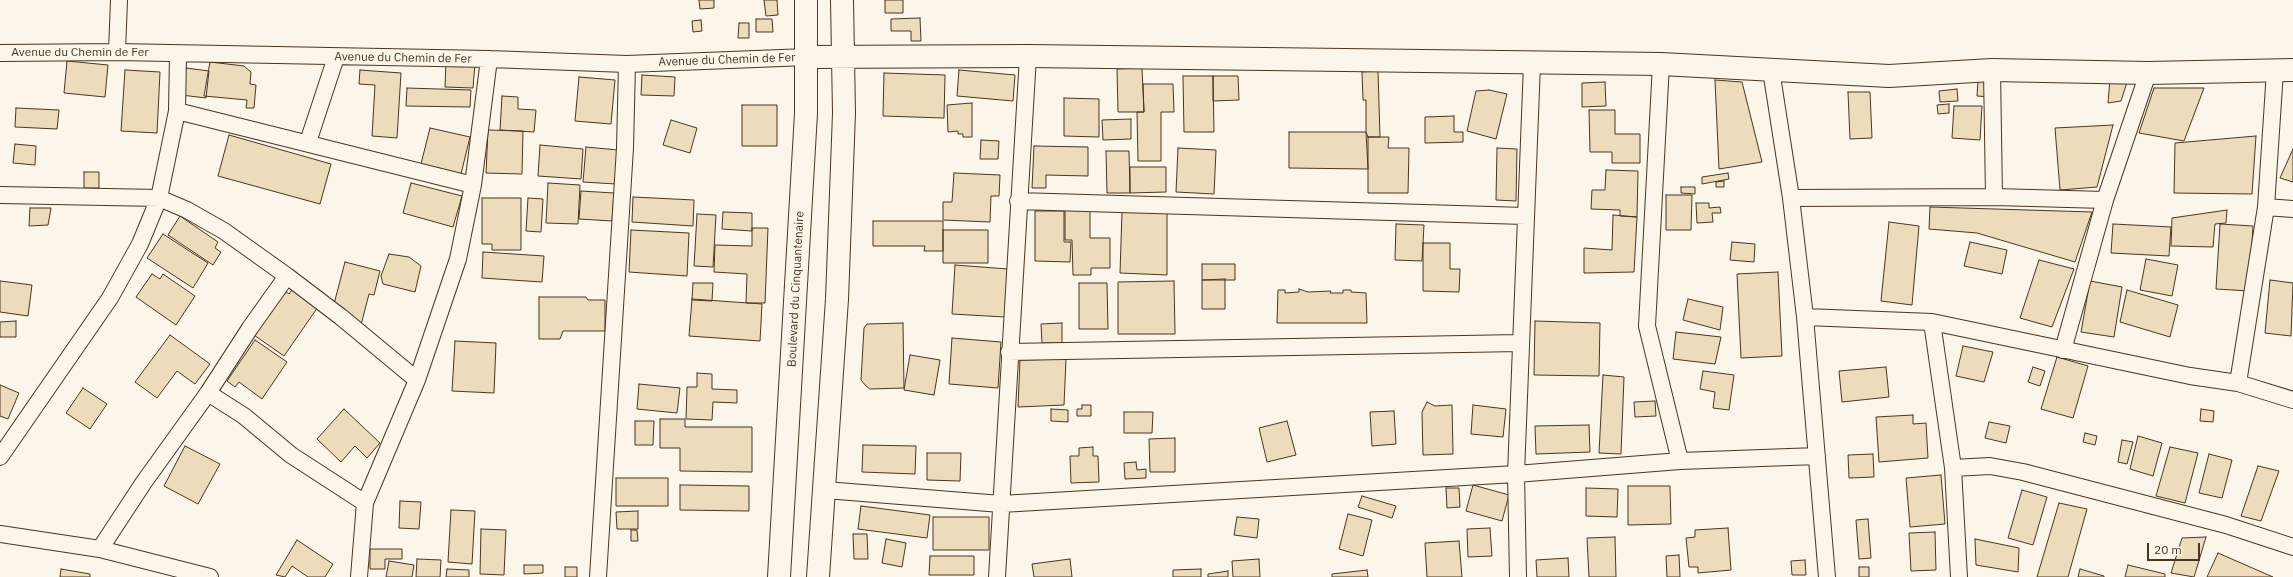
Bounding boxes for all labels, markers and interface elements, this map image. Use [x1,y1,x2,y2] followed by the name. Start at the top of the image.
[11,46,149,60] street label: Avenue du Chemin de Fer
[334,50,472,66] street label: Avenue du Chemin de Fer
[658,50,796,70] street label: Avenue du Chemin de Fer
[785,211,807,367] street label: Boulevard du Cinquantenaire
[2149,535,2202,561] scale bar
[2154,542,2182,557] text: 20 m

